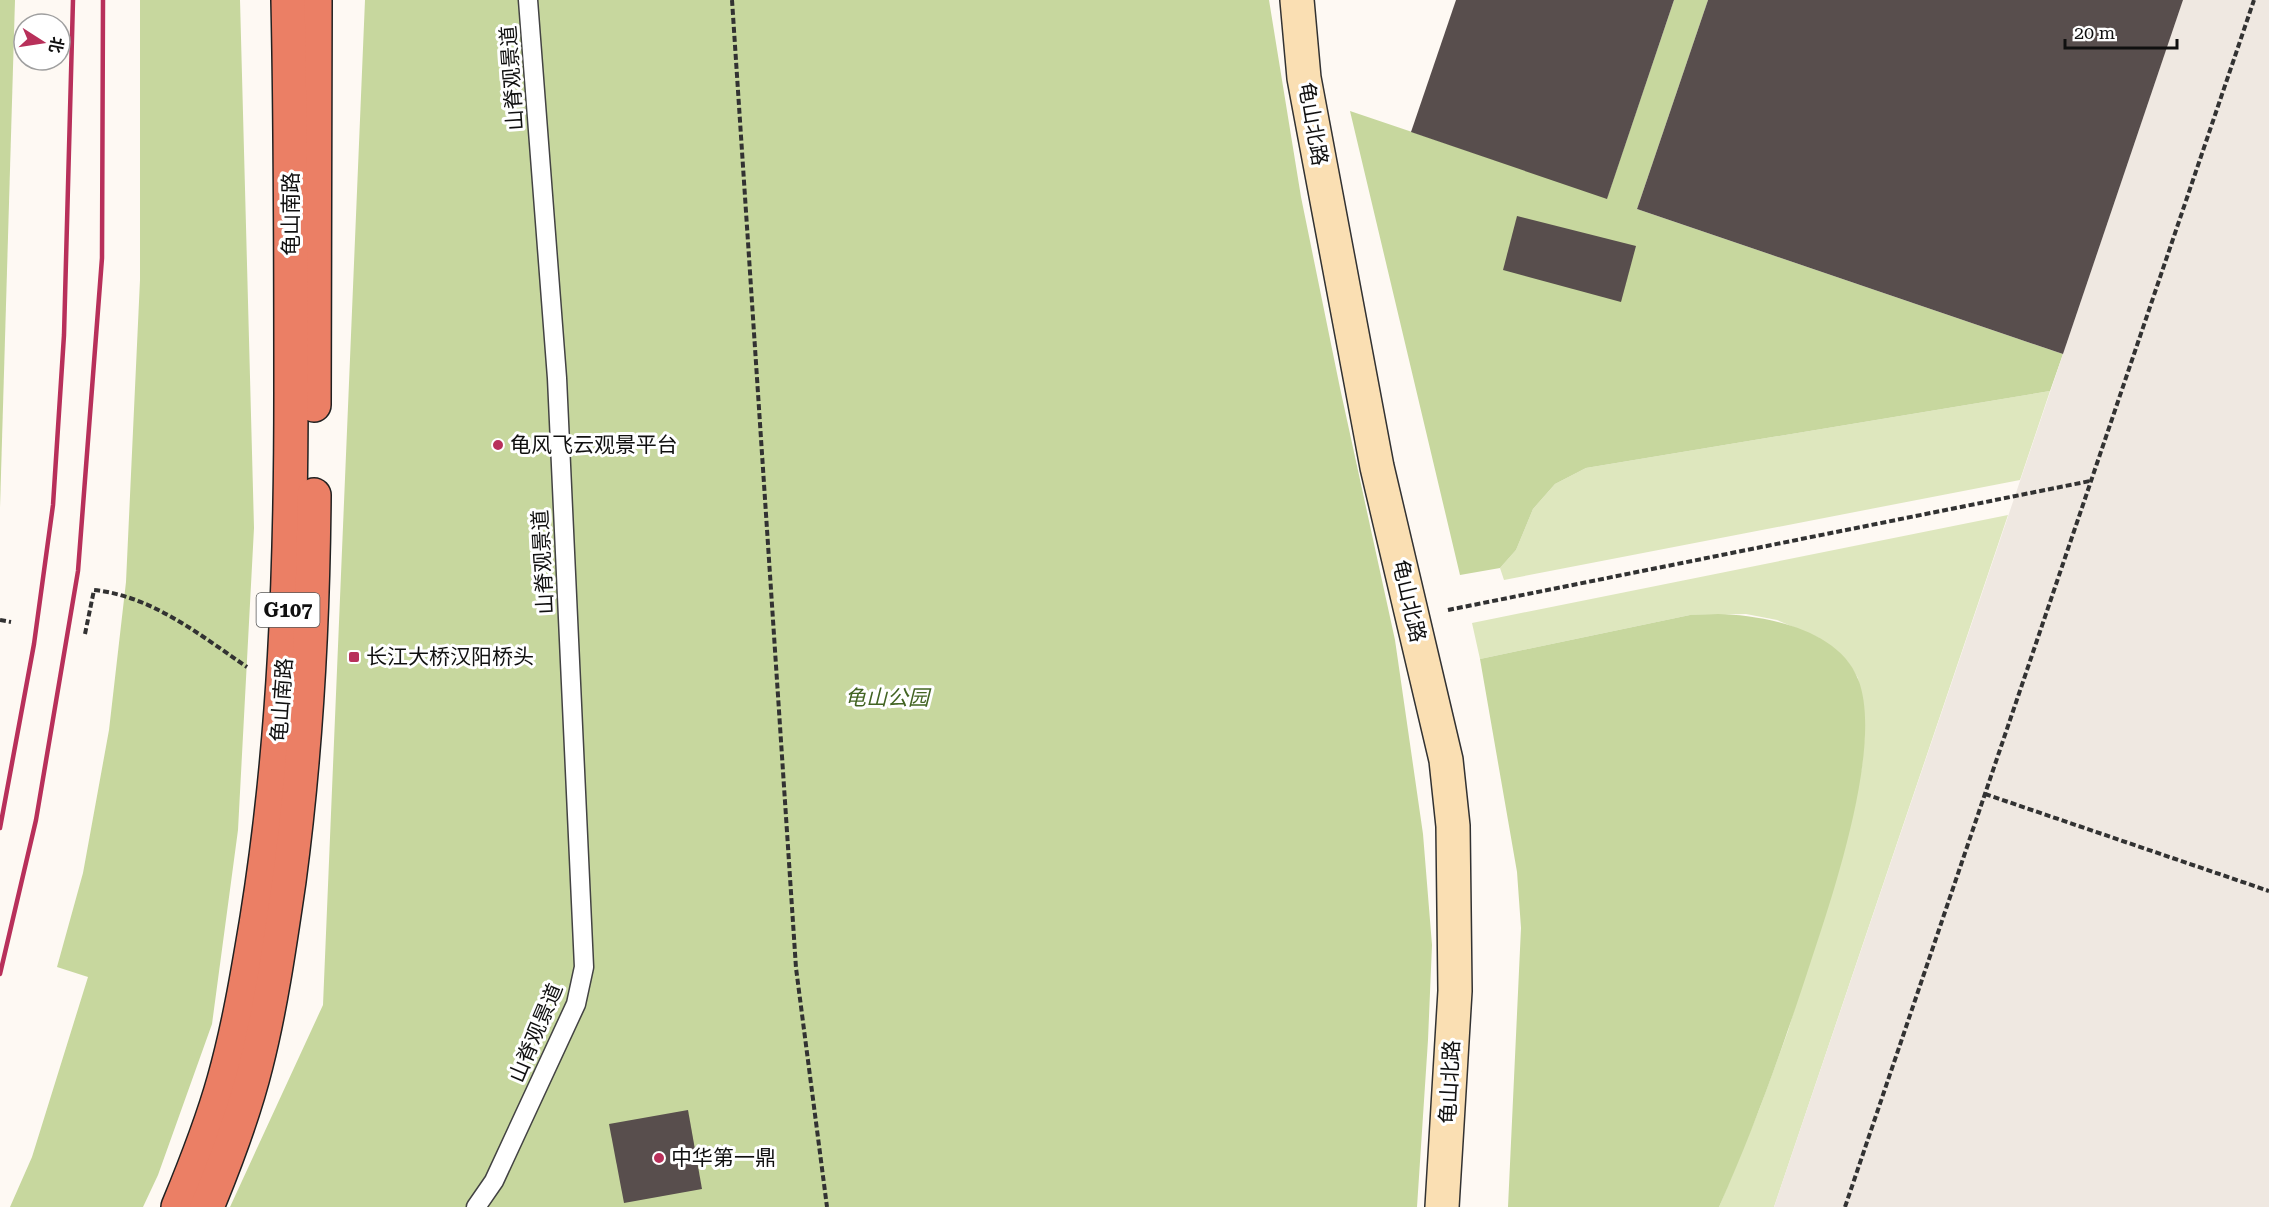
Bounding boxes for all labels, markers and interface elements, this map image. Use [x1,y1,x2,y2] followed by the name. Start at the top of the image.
[12,12,72,72] north arrow
[2065,12,2178,50] scale bar
[2074,22,2115,43] text: 20 m
[496,25,528,131] street label: 山脊观景道
[45,35,67,55] text: 北
[1294,81,1332,167] street label: 龟山北路
[279,172,303,256] street label: 龟山南路
[510,433,678,457] place label: 龟风飞云观景平台
[491,438,505,452] marker: 龟风飞云观景平台
[528,509,558,615] street label: 山脊观景道
[1388,557,1430,645] street label: 龟山北路
[256,593,320,627] road number: G107
[366,645,534,669] place label: 长江大桥汉阳桥头
[347,650,361,664] marker: 长江大桥汉阳桥头
[267,657,297,743] street label: 龟山南路
[845,686,932,710] park label: 龟山公园
[504,980,568,1086] street label: 山脊观景道
[1436,1039,1464,1125] street label: 龟山北路
[671,1146,776,1170] place label: 中华第一鼎
[652,1151,666,1165] marker: 中华第一鼎

